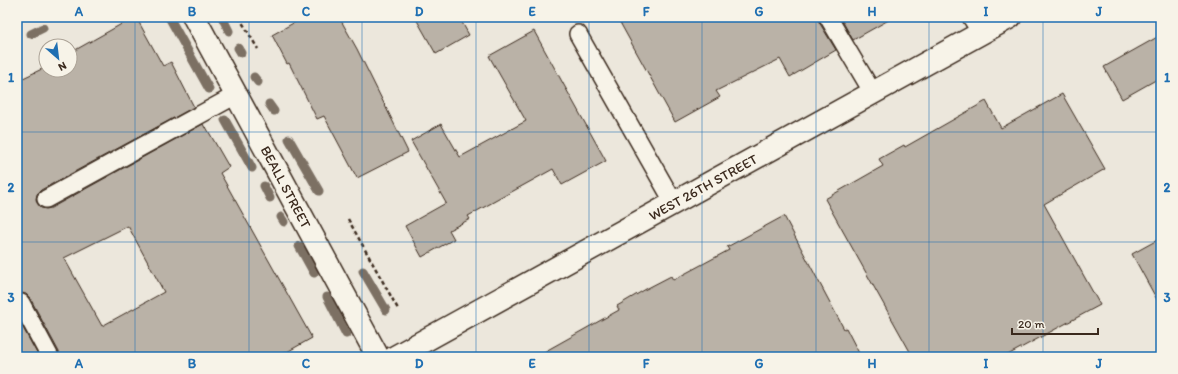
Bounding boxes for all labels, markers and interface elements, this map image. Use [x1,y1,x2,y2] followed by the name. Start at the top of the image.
[74,4,84,19] text: A
[188,4,197,19] text: B
[302,4,311,19] text: C
[415,4,424,19] text: D
[528,4,536,19] text: E
[643,4,650,19] text: F
[755,4,764,19] text: G
[868,4,877,19] text: H
[984,4,989,19] text: I
[1095,4,1103,19] text: J
[38,38,78,78] north arrow
[56,59,69,74] text: N
[8,70,14,85] text: 1
[1164,70,1170,85] text: 1
[257,143,314,231] street label: BEALL STREET
[646,150,761,224] street label: WEST 26TH STREET
[8,180,15,195] text: 2
[1164,180,1171,195] text: 2
[7,290,15,305] text: 3
[1163,290,1171,305] text: 3
[1012,310,1098,336] scale bar
[1018,317,1045,331] text: 20 m
[74,356,84,371] text: A
[188,356,197,371] text: B
[302,356,311,371] text: C
[415,356,424,371] text: D
[528,356,536,371] text: E
[643,356,650,371] text: F
[755,356,764,371] text: G
[868,356,877,371] text: H
[984,356,989,371] text: I
[1095,356,1103,371] text: J

